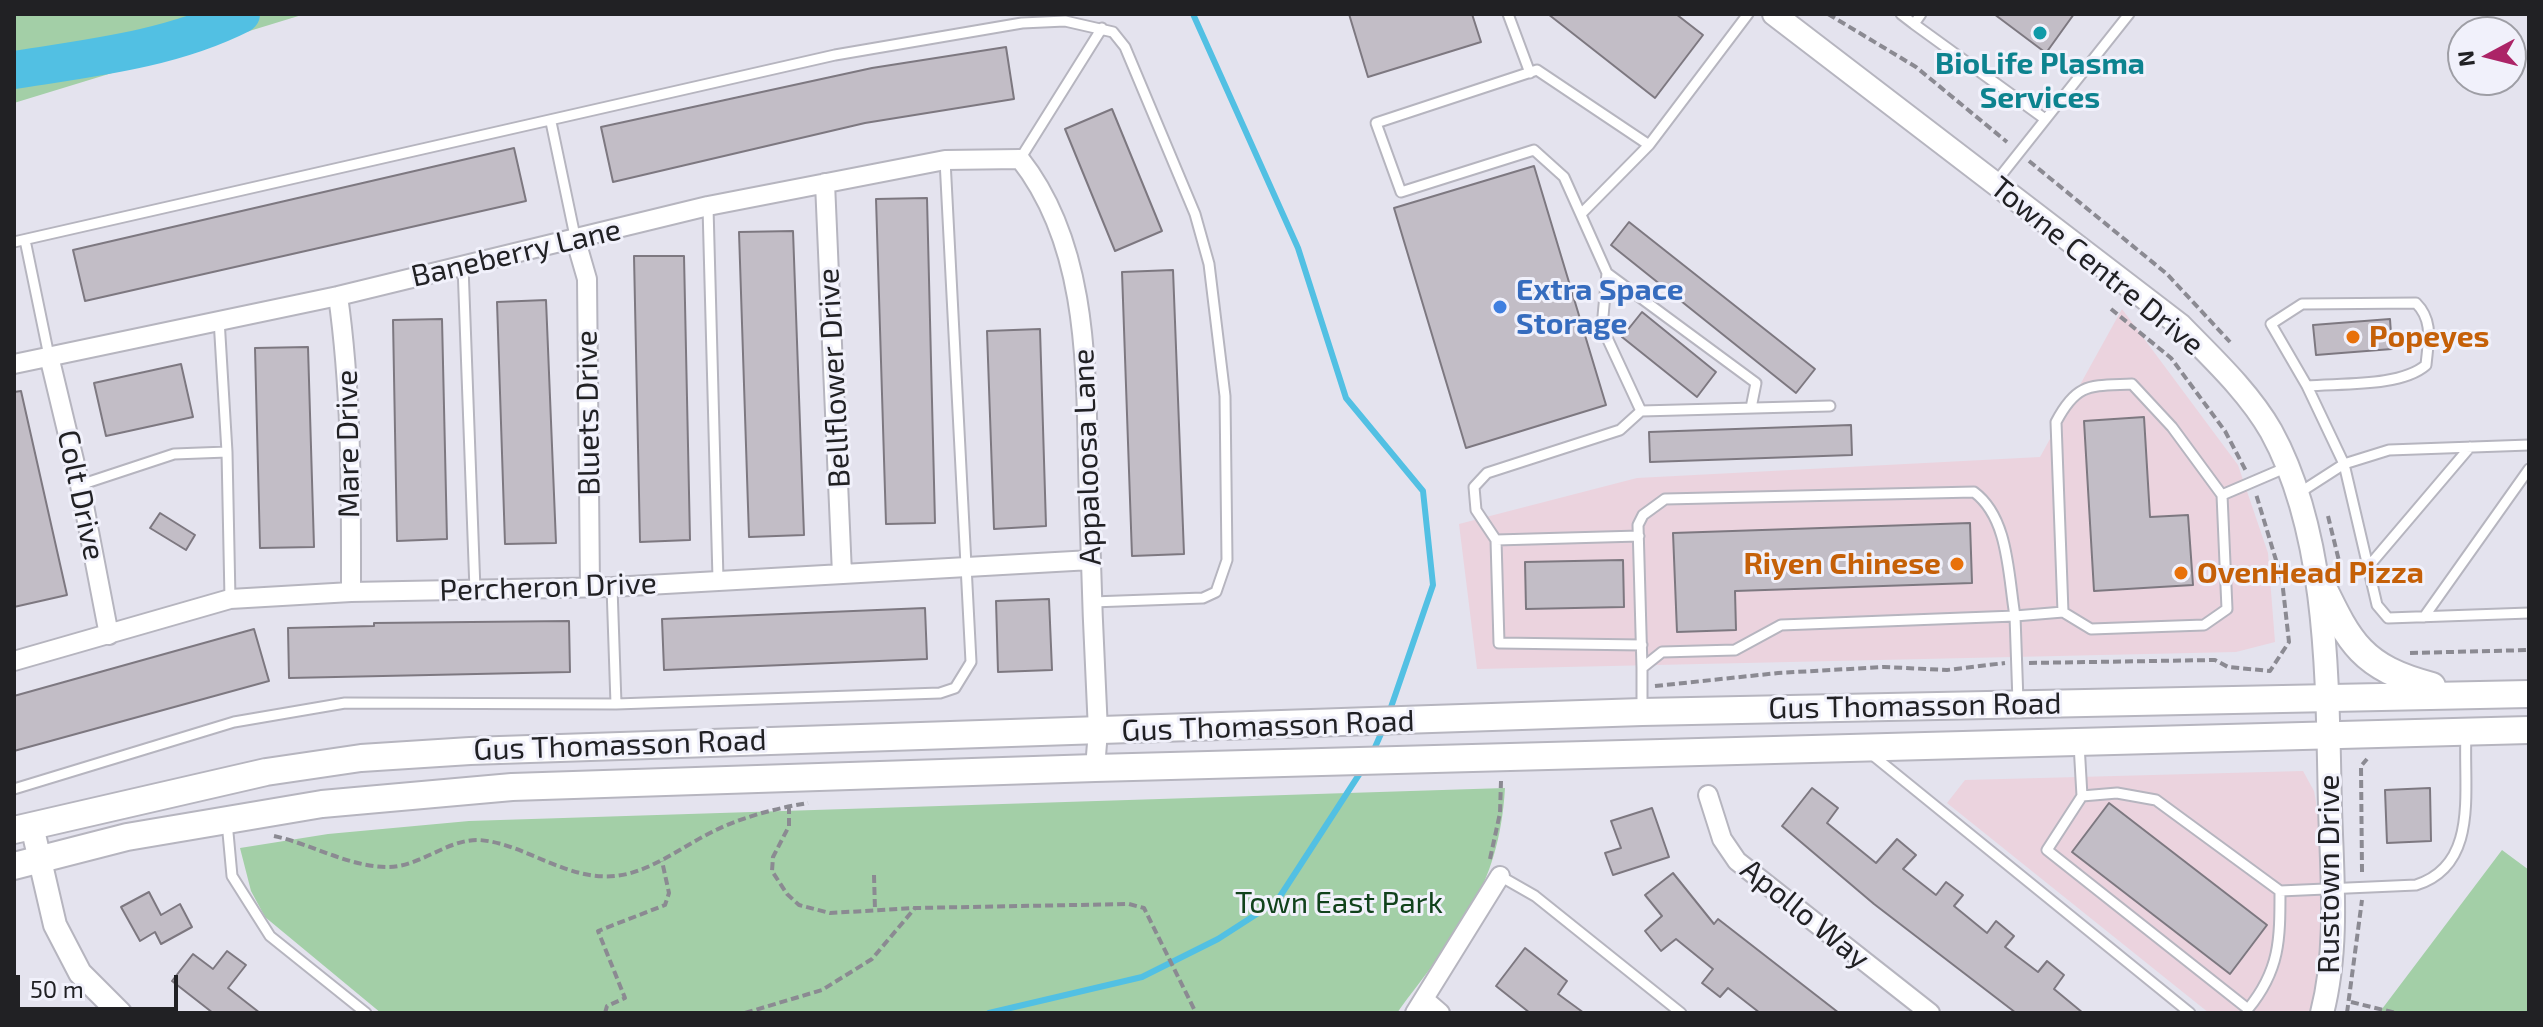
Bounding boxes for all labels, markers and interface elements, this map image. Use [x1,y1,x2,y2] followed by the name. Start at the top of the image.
[2447,16,2527,96] north arrow
[2031,24,2049,42] marker: BioLife Plasma Services
[1935,46,2145,116] place label: BioLife Plasma Services
[2451,49,2479,68] text: N
[1983,169,2211,363] street label: Towne Centre Drive
[408,211,624,295] street label: Baneberry Lane
[810,267,858,489] street label: Bellflower Drive
[1516,272,1684,342] place label: Extra Space Storage
[1491,298,1509,316] marker: Extra Space Storage
[2369,319,2489,355] place label: Popeyes
[2344,328,2362,346] marker: Popeyes
[569,330,607,496] street label: Bluets Drive
[1065,348,1109,566] street label: Appaloosa Lane
[329,369,367,519] street label: Mare Drive
[50,427,112,563] street label: Colt Drive
[1743,546,1941,582] place label: Riyen Chinese
[1948,555,1966,573] marker: Riyen Chinese
[2197,555,2424,591] place label: OvenHead Pizza
[2172,564,2190,582] marker: OvenHead Pizza
[439,565,657,609] street label: Percheron Drive
[1768,685,2062,727] street label: Gus Thomasson Road
[1121,703,1415,749] street label: Gus Thomasson Road
[473,722,767,768] street label: Gus Thomasson Road
[2311,774,2347,974] street label: Rustown Drive
[1733,851,1877,977] street label: Apollo Way
[1235,885,1443,921] park label: Town East Park
[20,959,182,1009] scale bar
[30,974,84,1003] text: 50 m

